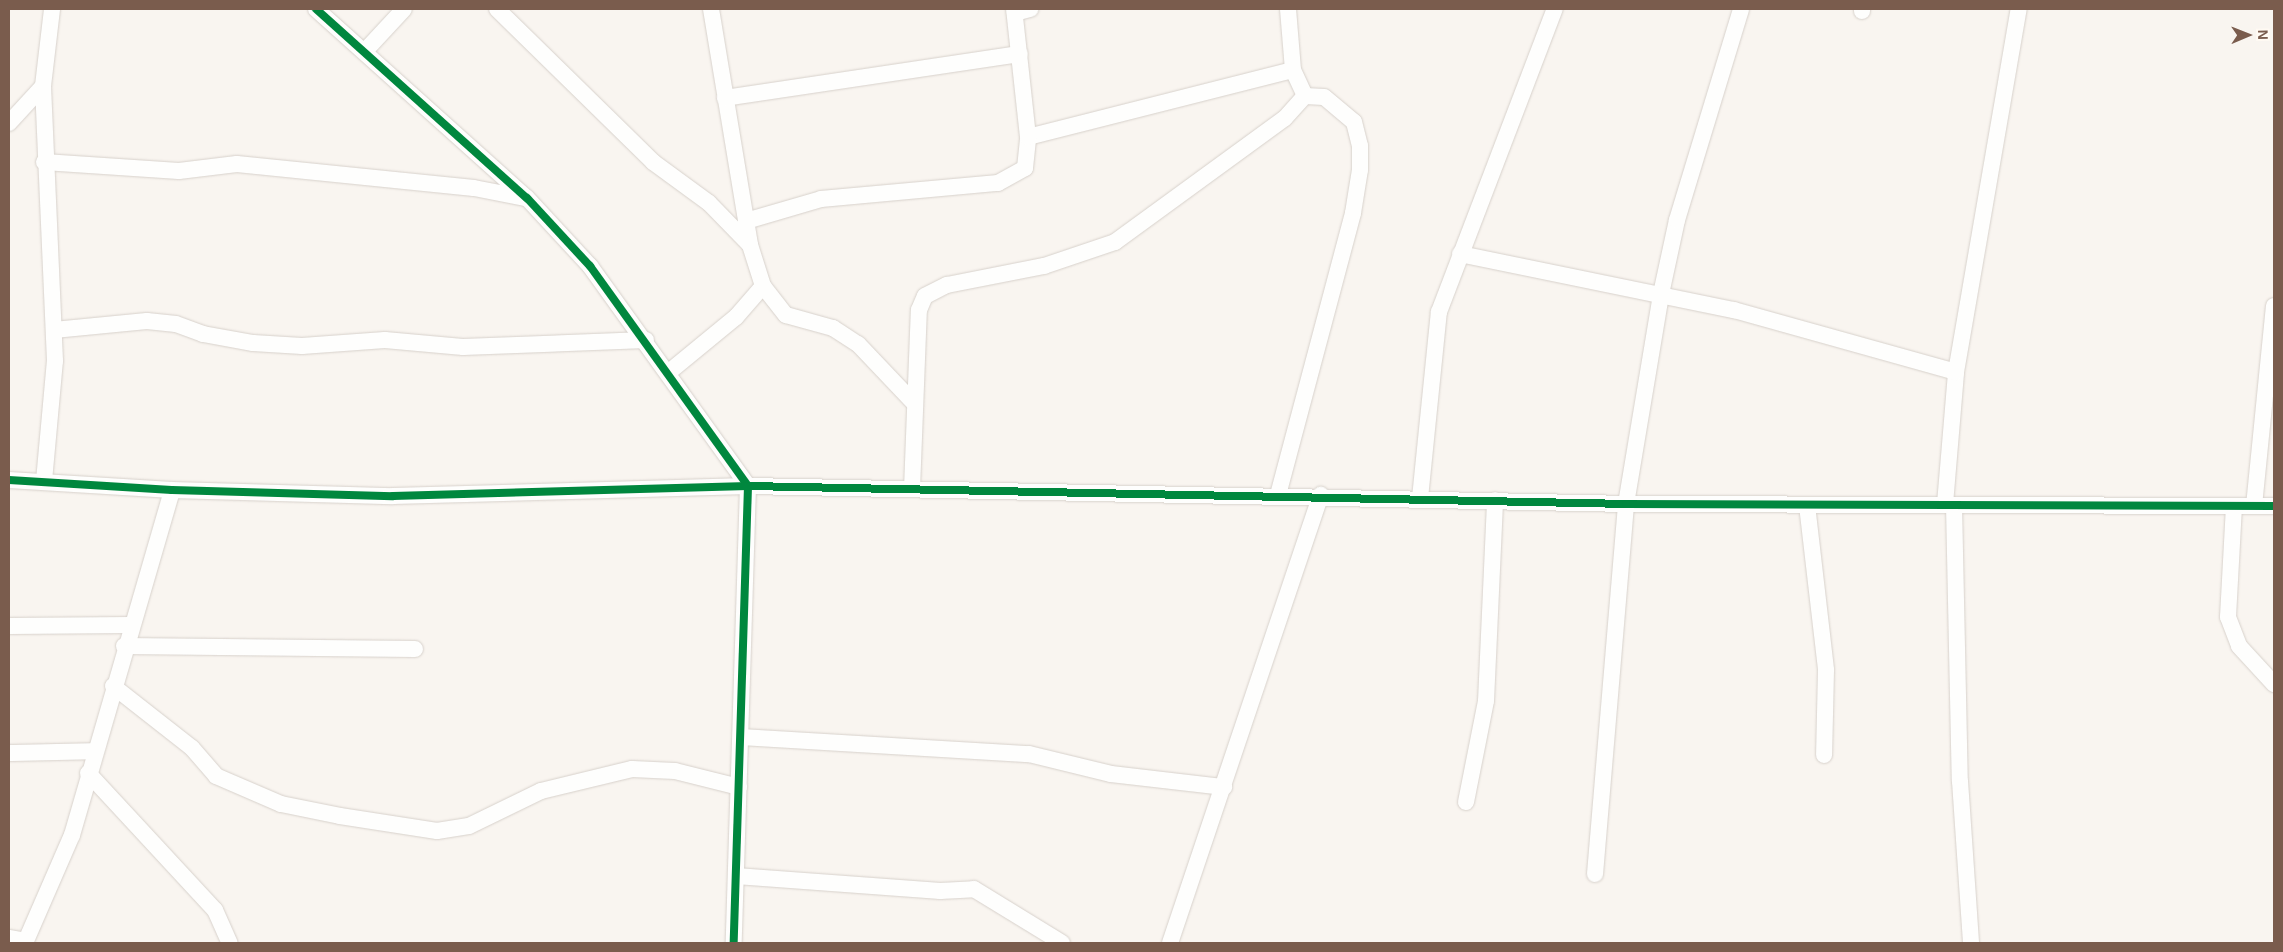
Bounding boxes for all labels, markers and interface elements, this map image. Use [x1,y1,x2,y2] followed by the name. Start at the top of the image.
[2223,10,2273,60] north arrow
[2255,30,2271,40] text: N

